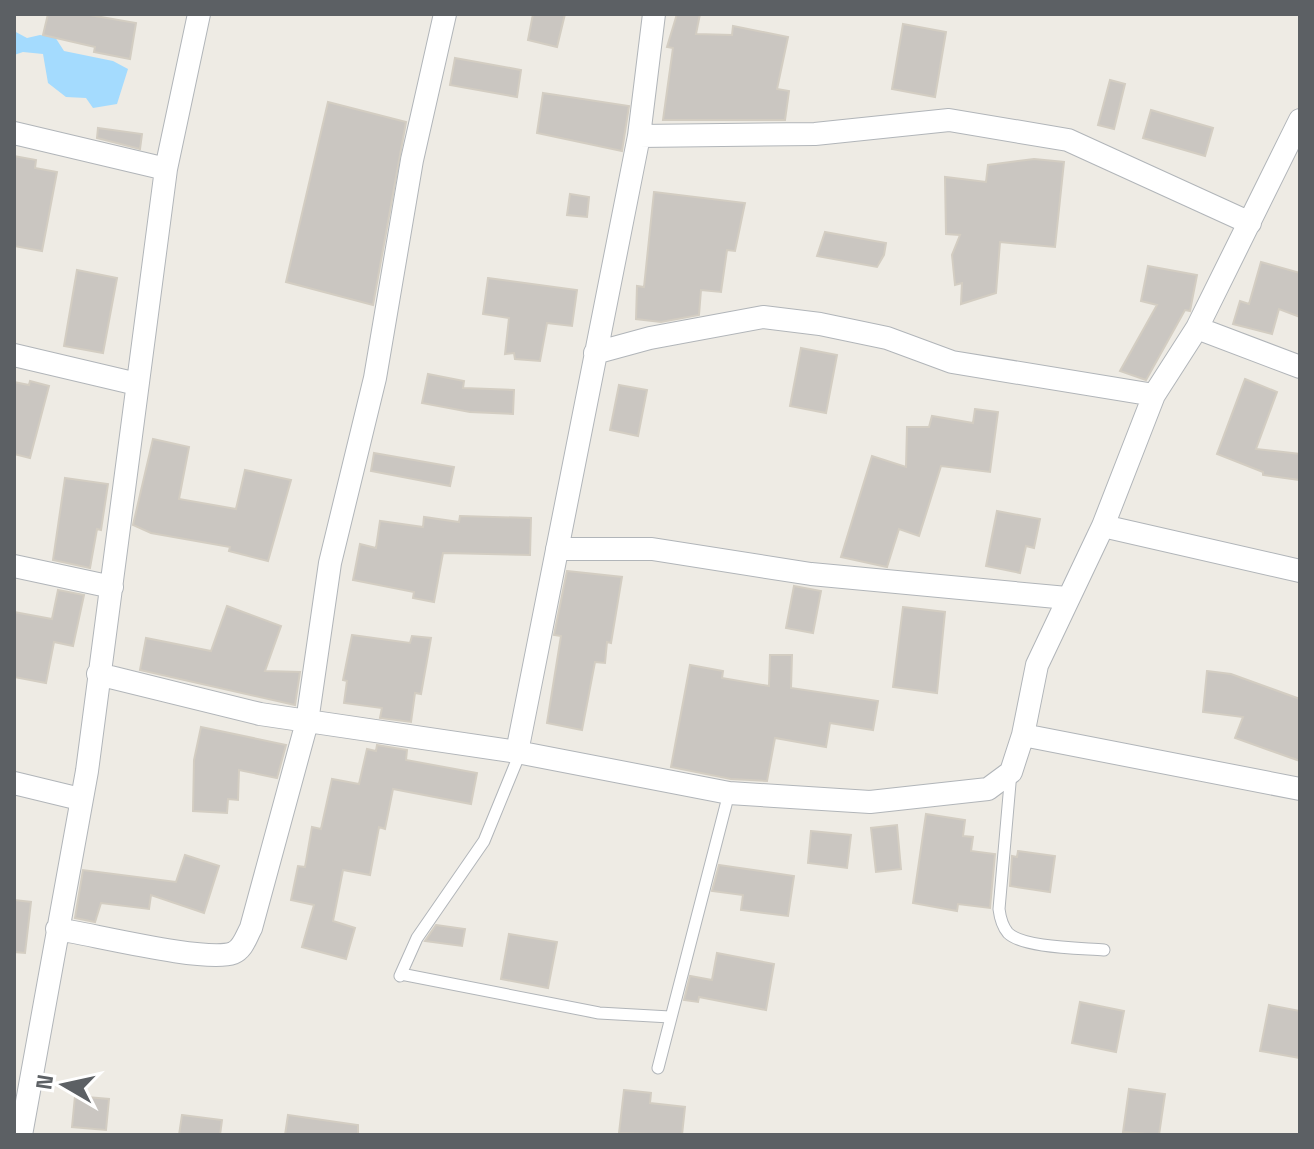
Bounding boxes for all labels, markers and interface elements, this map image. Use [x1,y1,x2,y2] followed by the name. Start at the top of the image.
[24,1045,104,1125] north arrow
[29,1072,59,1091] text: N

